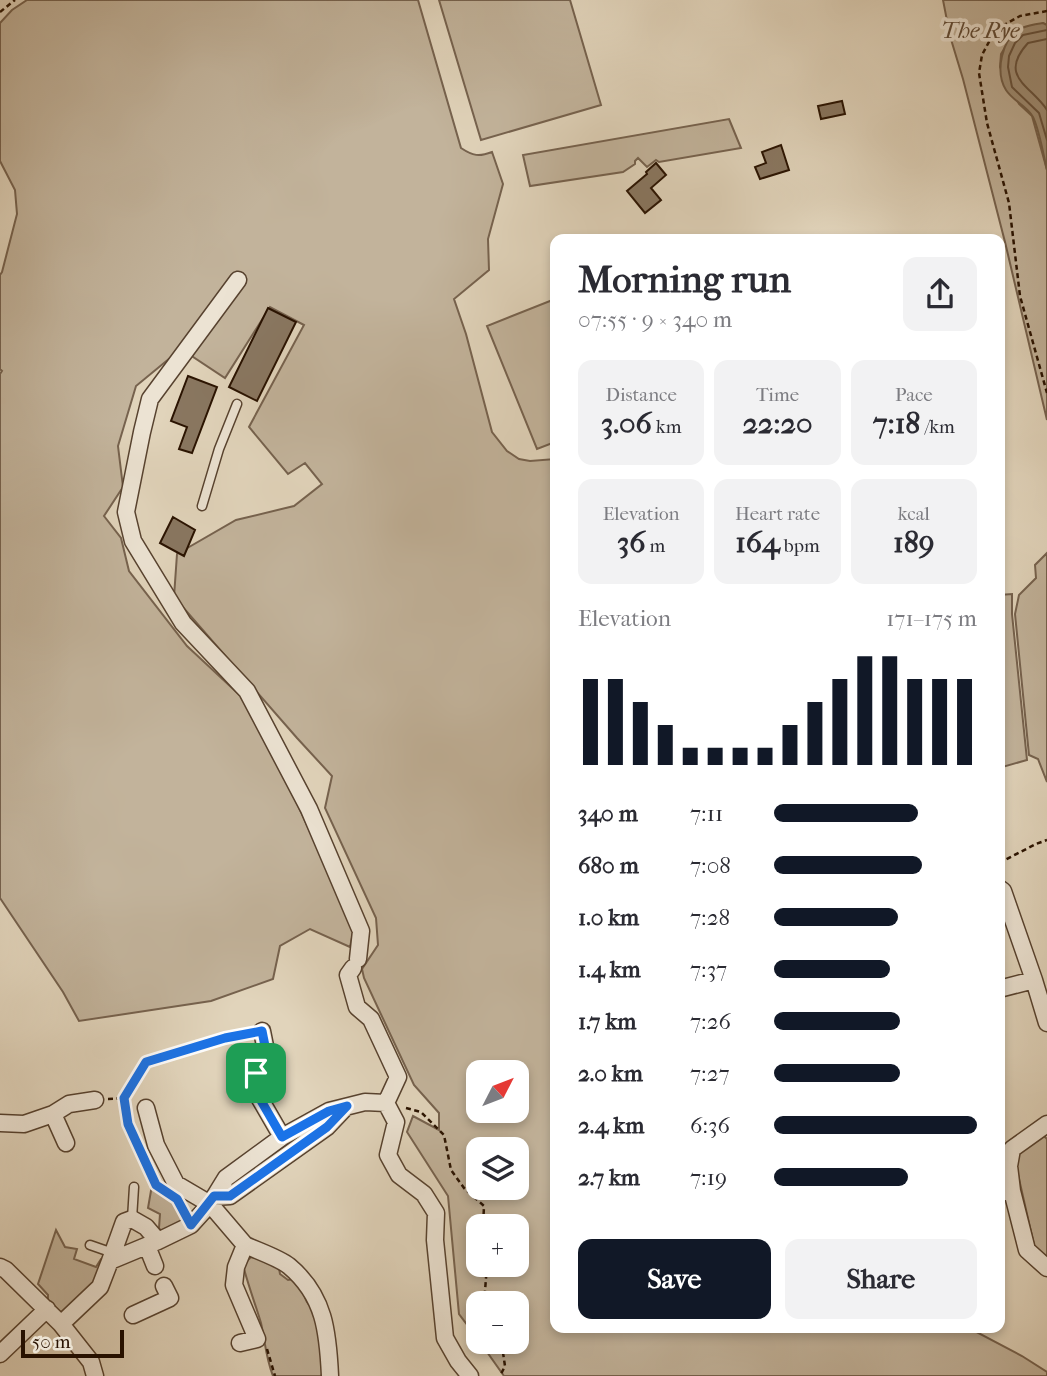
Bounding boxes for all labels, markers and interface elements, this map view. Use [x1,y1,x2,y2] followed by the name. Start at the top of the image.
[941,17,1020,44] park label: The Rye
[578,257,791,302] text: Morning run
[903,257,977,331] button: share
[578,306,732,333] text: 07:55 · 9 × 340 m
[605,384,677,406] text: Distance
[756,384,799,406] text: Time
[895,384,933,406] text: Pace
[601,406,652,441] text: 3.06
[742,406,813,441] text: 22:20
[873,406,920,441] text: 7:18
[652,416,681,438] text: km
[920,416,955,438] text: /km
[603,503,680,525] text: Elevation
[735,503,820,525] text: Heart rate
[898,503,930,525] text: kcal
[617,525,646,560] text: 36
[735,525,780,560] text: 164
[893,525,935,560] text: 189
[646,535,665,557] text: m
[780,535,820,557] text: bpm
[578,605,671,632] text: Elevation
[886,605,977,632] text: 171–175 m
[578,800,638,827] text: 340 m
[690,800,723,827] text: 7:11
[578,852,639,879] text: 680 m
[690,852,731,879] text: 7:08
[578,904,639,931] text: 1.0 km
[690,904,730,931] text: 7:28
[578,956,641,983] text: 1.4 km
[690,956,727,983] text: 7:37
[578,1008,636,1035] text: 1.7 km
[690,1008,731,1035] text: 7:26
[226,1043,286,1103] pin
[237,1054,275,1092] icon: arrive
[466,1060,528,1124] north arrow
[466,1060,529,1354] map controls
[578,1060,643,1087] text: 2.0 km
[690,1060,730,1087] text: 7:27
[578,1112,644,1139] text: 2.4 km
[690,1112,730,1139] text: 6:36
[466,1137,529,1200] button: layers
[578,1164,640,1191] text: 2.7 km
[690,1164,727,1191] text: 7:19
[466,1214,529,1277] button: +
[578,1239,771,1319] button: Save
[785,1239,977,1319] button: Share
[466,1291,529,1354] button: −
[21,1327,124,1359] scale bar
[32,1331,71,1353] text: 50 m

